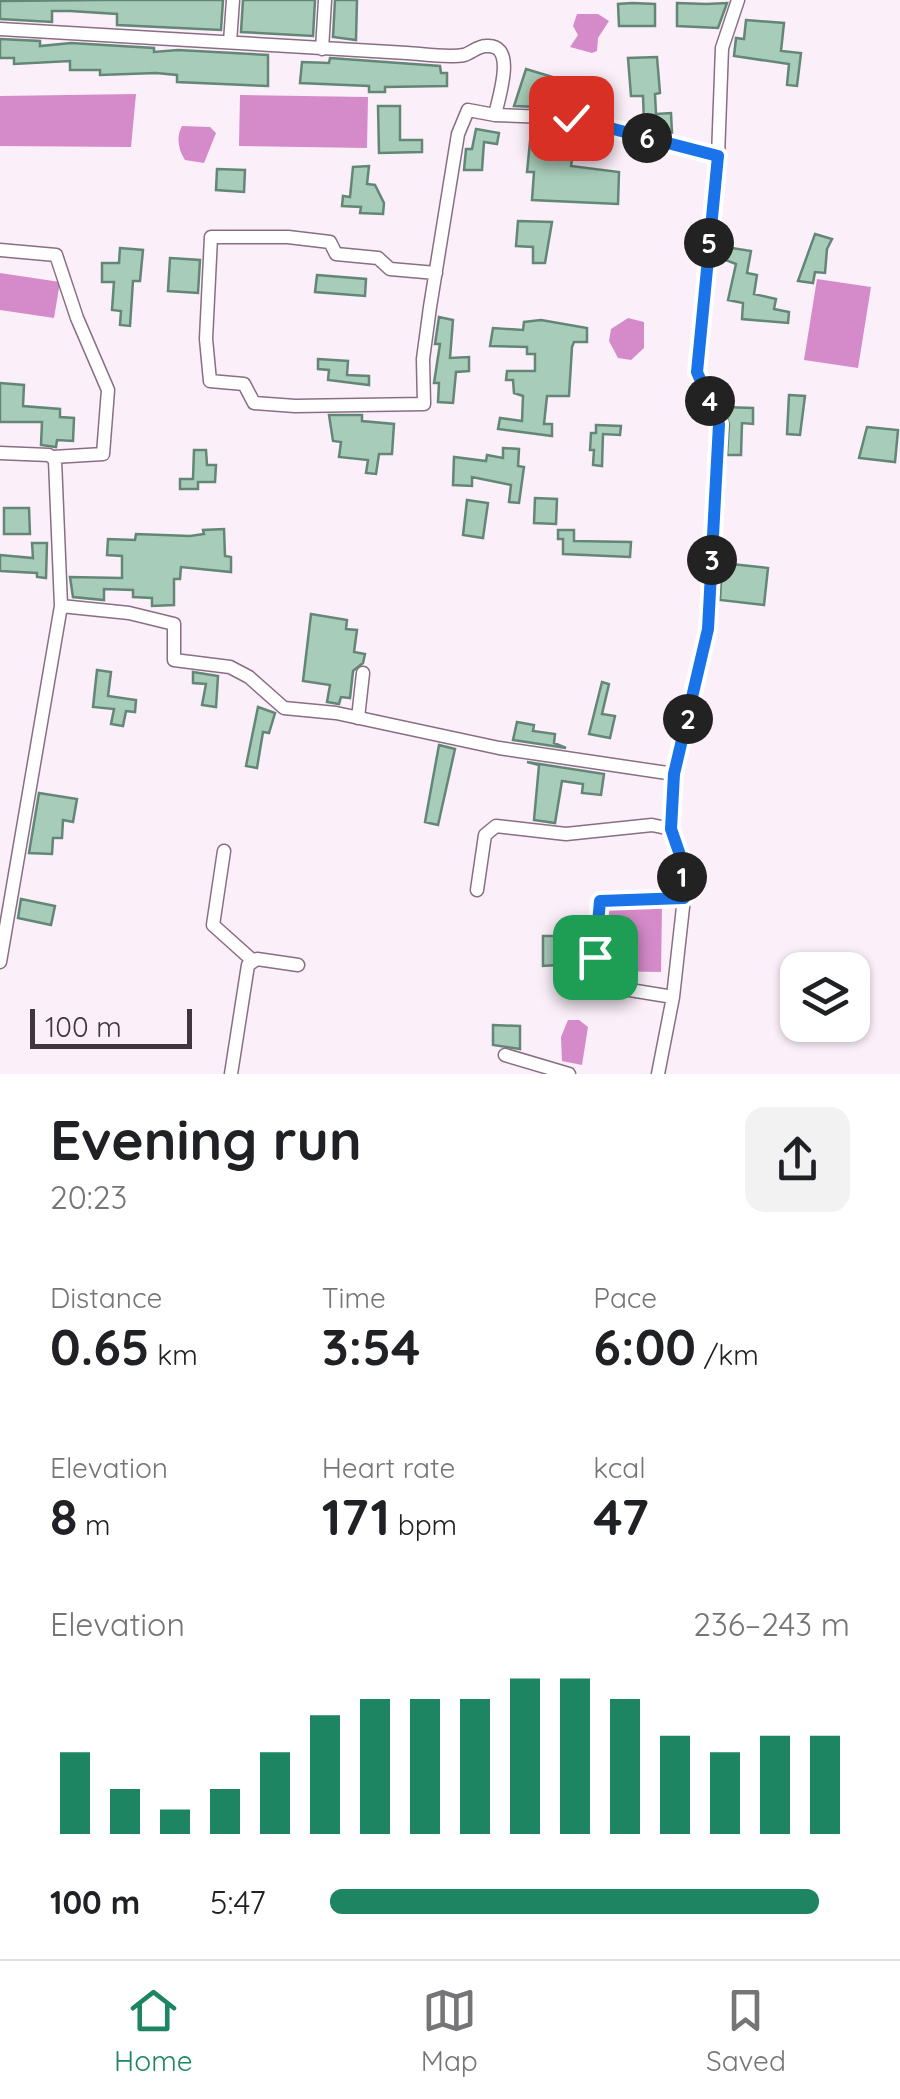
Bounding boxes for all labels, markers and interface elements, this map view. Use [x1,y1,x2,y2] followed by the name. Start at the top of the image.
[529,76,614,161] pin
[544,91,599,146] icon: check
[622,113,672,163] pin: 6
[639,120,655,155] text: 6
[684,218,734,268] pin: 5
[701,225,717,260] text: 5
[685,376,735,426] pin: 4
[702,383,718,418] text: 4
[687,535,737,585] pin: 3
[704,542,720,577] text: 3
[663,694,713,744] pin: 2
[680,701,696,736] text: 2
[657,852,707,902] pin: 1
[677,859,687,894] text: 1
[553,915,638,1000] pin
[568,930,623,985] icon: arrive
[780,952,870,1042] map controls
[780,952,870,1042] button: layers
[30,1004,192,1048] scale bar
[45,1009,122,1044] text: 100 m
[50,1105,362,1174] text: Evening run
[745,1107,850,1212] button: share
[50,1177,127,1217] text: 20:23
[50,1280,162,1315] text: Distance
[322,1280,386,1315] text: Time
[593,1280,657,1315] text: Pace
[50,1315,150,1378] text: 0.65
[322,1315,420,1378] text: 3:54
[593,1315,696,1378] text: 6:00
[150,1337,198,1372] text: km
[696,1337,759,1372] text: /km
[50,1450,168,1485] text: Elevation
[322,1450,455,1485] text: Heart rate
[593,1450,646,1485] text: kcal
[50,1485,77,1548] text: 8
[322,1485,390,1548] text: 171
[593,1485,649,1548] text: 47
[77,1507,111,1542] text: m
[390,1507,457,1542] text: bpm
[50,1604,185,1644] text: Elevation
[693,1604,850,1644] text: 236–243 m
[50,1882,140,1922] text: 100 m
[210,1882,266,1922] text: 5:47
[114,1983,193,2078] tab: Home
[421,1983,478,2078] tab: Map
[706,1983,786,2078] tab: Saved

